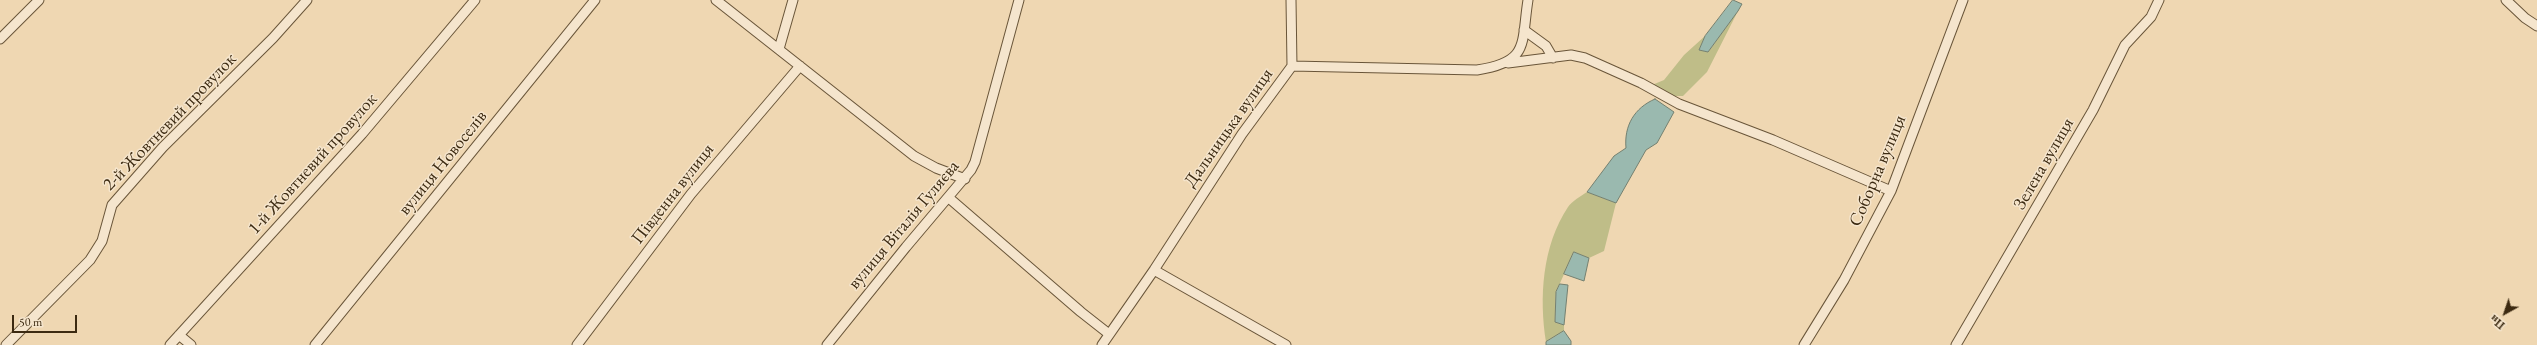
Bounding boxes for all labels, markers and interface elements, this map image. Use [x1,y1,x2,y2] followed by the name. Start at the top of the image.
[99,49,241,195] street label: 2-й Жовтневий провулок
[1180,64,1278,192] street label: Дальницька вулиця
[244,89,382,239] street label: 1-й Жовтневий провулок
[394,106,492,220] street label: вулиця Новоселів
[1845,112,1911,230] street label: Соборна вулиця
[2009,114,2079,214] street label: Зелена вулиця
[627,139,719,249] street label: Південна вулиця
[844,156,964,294] street label: вулиця Віталія Гуляєва
[2485,293,2525,333] north arrow
[14,307,79,333] scale bar
[2487,312,2508,332] text: Пн
[19,314,42,330] text: 50 m

